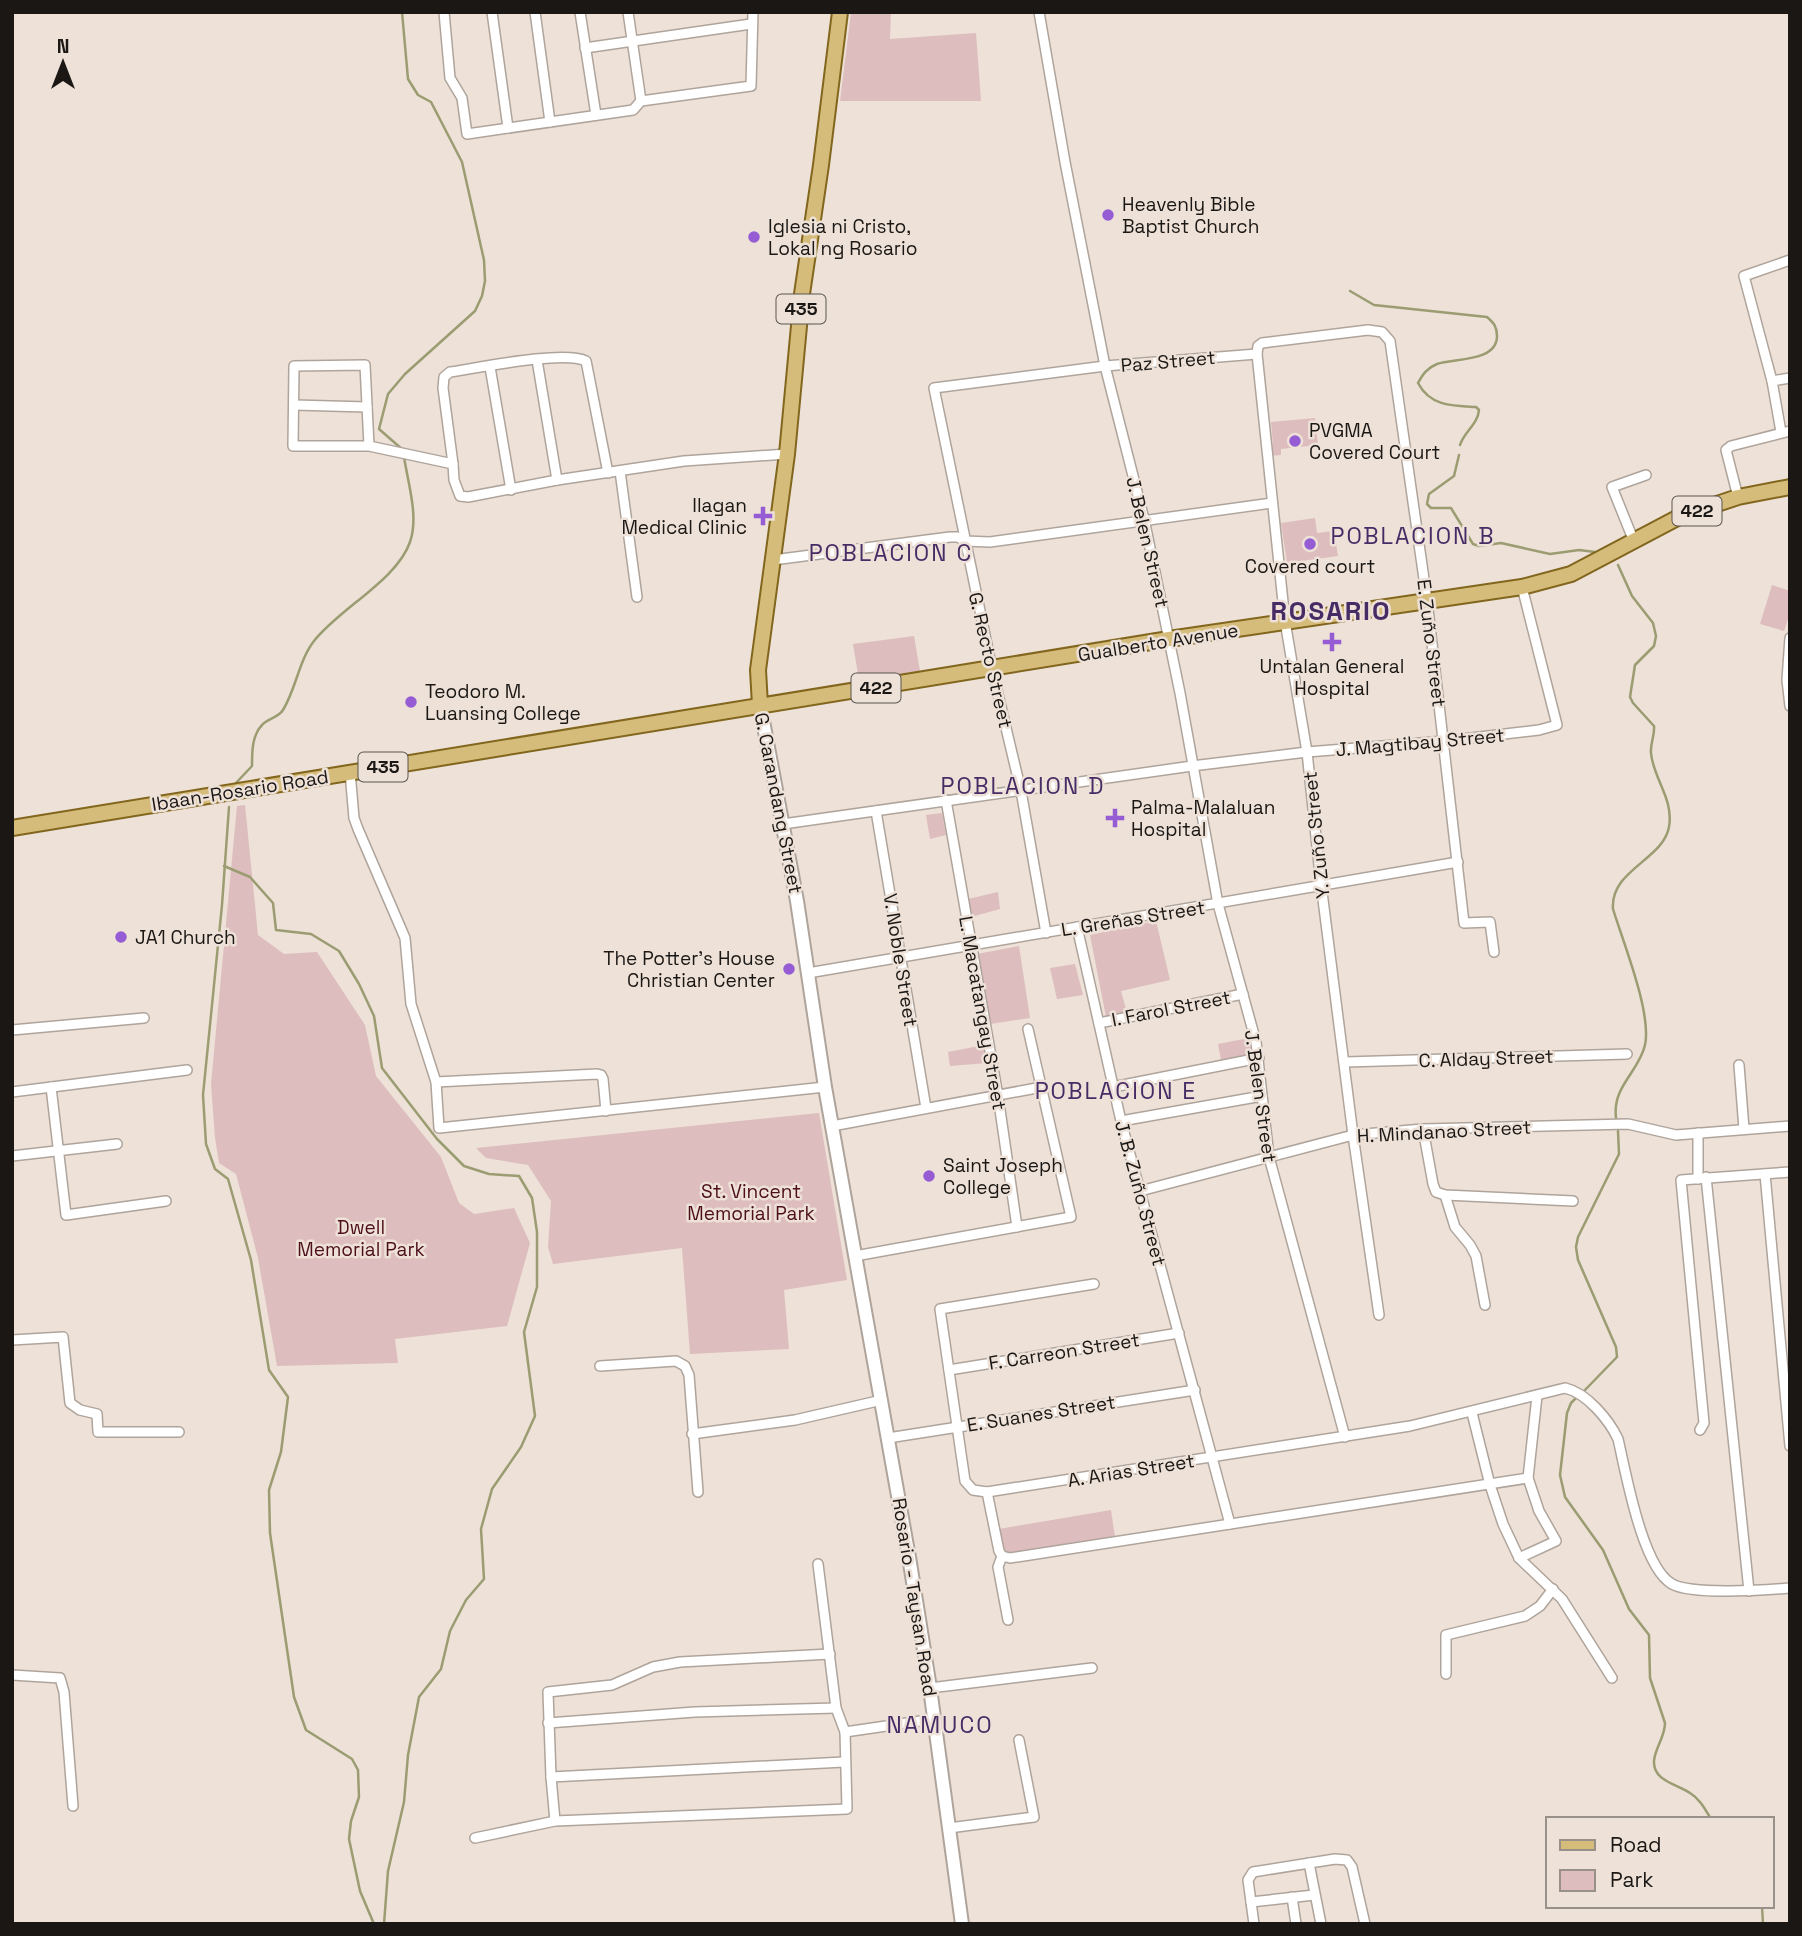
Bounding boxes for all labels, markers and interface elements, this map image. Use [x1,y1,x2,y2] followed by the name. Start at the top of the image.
[28,28,98,98] north arrow
[57,34,69,59] text: N
[1122,192,1259,239] place label: Heavenly Bible Baptist Church
[1100,207,1116,223] marker: Heavenly Bible Baptist Church
[768,214,917,261] place label: Iglesia ni Cristo, Lokal ng Rosario
[746,229,762,245] marker: Iglesia ni Cristo, Lokal ng Rosario
[776,295,826,324] road number: 435
[1120,345,1216,378] street label: Paz Street
[1309,418,1440,465] place label: PVGMA Covered Court
[1287,433,1303,449] marker: PVGMA Covered Court
[1120,474,1175,610] street label: J. Belen Street
[621,493,747,540] place label: Ilagan Medical Clinic
[1672,496,1722,526] road number: 422
[753,506,773,526] marker: Ilagan Medical Clinic
[1331,521,1495,551] district label: POBLACION B
[1302,536,1318,552] marker: Covered court
[809,538,973,568] district label: POBLACION C
[1245,554,1375,579] place label: Covered court
[1411,578,1452,708] street label: E. Zuño Street
[963,590,1018,731] street label: G. Recto Street
[1270,594,1392,628] district label: ROSARIO
[1076,617,1240,668] street label: Gualberto Avenue
[1322,632,1342,652] marker: Untalan General Hospital
[1260,654,1404,701] place label: Untalan General Hospital
[852,674,900,702] road number: 422
[425,679,581,726] place label: Teodoro M. Luansing College
[403,694,419,710] marker: Teodoro M. Luansing College
[749,710,808,896] street label: G. Carandang Street
[1335,723,1506,762] street label: J. Magtibay Street
[358,752,408,782] road number: 435
[150,764,330,817] street label: Ibaan-Rosario Road
[1297,770,1336,900] street label: Y. Zuño Street
[941,771,1105,801] district label: POBLACION D
[1131,795,1275,842] place label: Palma-Malaluan Hospital
[1105,808,1125,828] marker: Palma-Malaluan Hospital
[878,892,923,1029] street label: V. Noble Street
[1059,895,1207,942] street label: L. Greñas Street
[953,914,1012,1112] street label: L. Macatangay Street
[135,925,236,950] place label: JA1 Church
[113,929,129,945] marker: JA1 Church
[603,946,775,993] place label: The Potter's House Christian Center
[781,961,797,977] marker: The Potter's House Christian Center
[1109,985,1233,1032] street label: I. Farol Street
[1239,1028,1282,1164] street label: J. Belen Street
[1418,1044,1554,1073] street label: C. Alday Street
[1035,1076,1197,1106] district label: POBLACION E
[1356,1114,1532,1149] street label: H. Mindanao Street
[1109,1118,1172,1269] street label: J. B. Zuño Street
[943,1153,1063,1200] place label: Saint Joseph College
[921,1168,937,1184] marker: Saint Joseph College
[687,1179,815,1226] park label: St. Vincent Memorial Park
[297,1215,425,1262] park label: Dwell Memorial Park
[987,1327,1141,1376] street label: F. Carreon Street
[965,1389,1117,1438] street label: E. Suanes Street
[1066,1448,1196,1493] street label: A. Arias Street
[886,1496,943,1698] street label: Rosario - Taysan Road
[886,1710,994,1740] district label: NAMUCO
[1546,1817,1774,1908] legend
[1610,1831,1662,1858] text: Road
[1610,1866,1654,1893] text: Park

